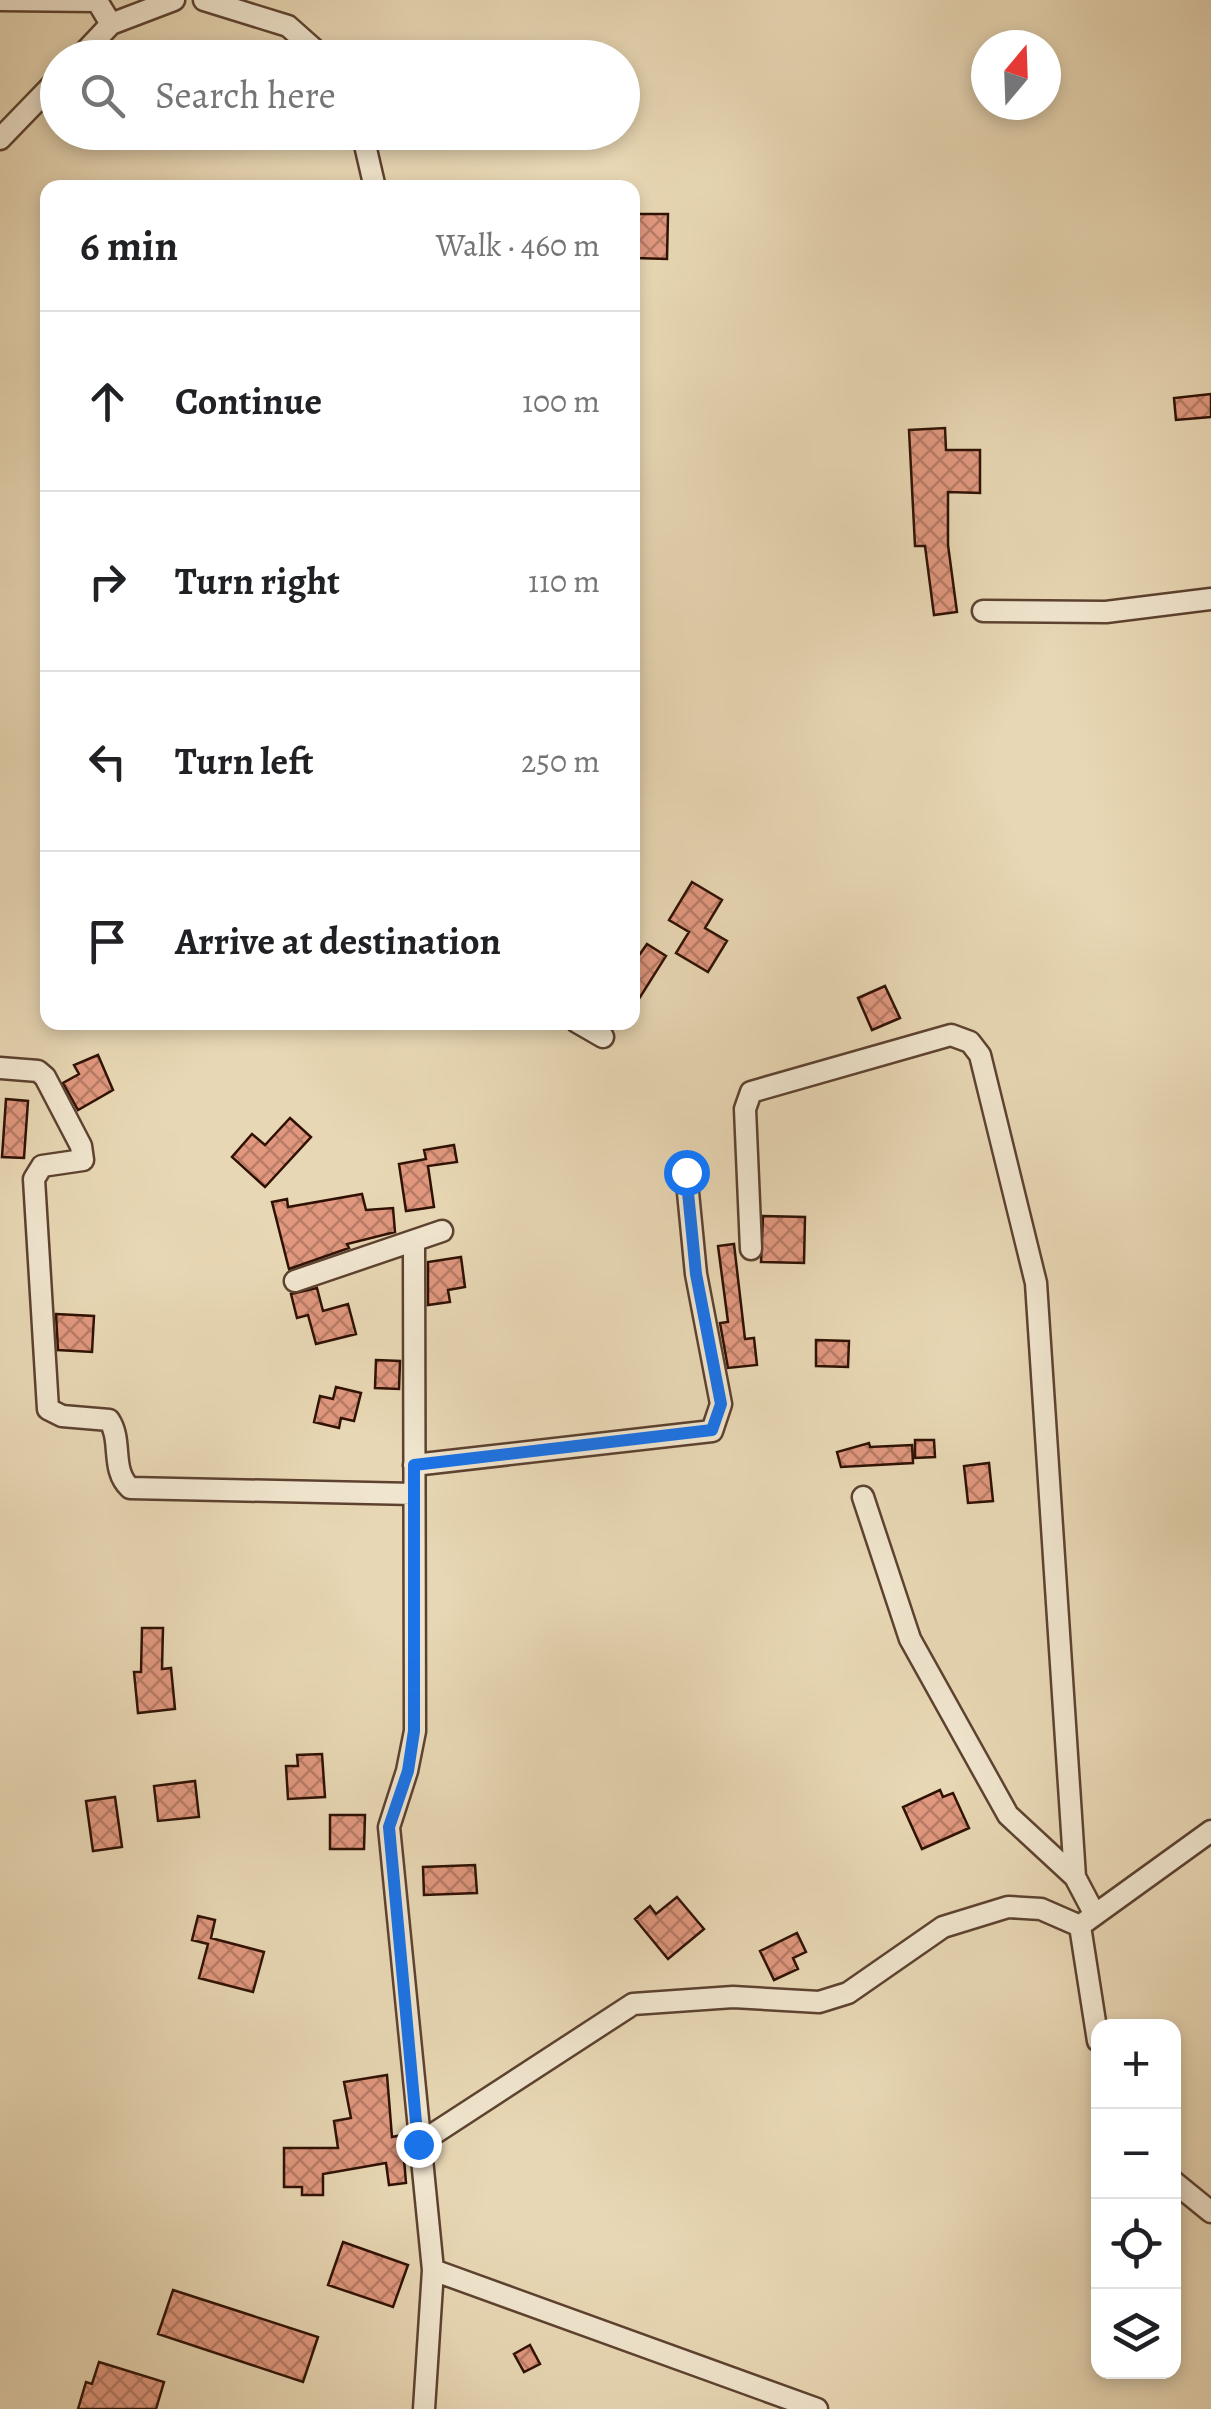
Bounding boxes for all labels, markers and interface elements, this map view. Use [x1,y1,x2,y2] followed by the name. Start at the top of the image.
[971,30,1061,120] north arrow
[40,40,640,150] search box
[75,68,130,123] icon: search
[155,69,336,121] text: Search here
[80,217,178,274] text: 6 min
[436,223,600,267] text: Walk · 460 m
[80,374,135,429] icon: ahead
[175,375,322,427] text: Continue
[522,379,600,423] text: 100 m
[80,554,135,609] icon: right
[175,555,340,607] text: Turn right
[528,559,600,603] text: 110 m
[80,734,135,789] icon: left
[175,735,314,787] text: Turn left
[521,739,600,783] text: 250 m
[80,914,135,969] icon: arrive
[175,915,501,967] text: Arrive at destination
[664,1150,710,1196] route start
[1091,2019,1181,2379] map controls
[1091,2019,1181,2109] button: +
[1091,2109,1181,2199] button: −
[396,2122,442,2168] route end
[1091,2199,1181,2289] button: locate
[1091,2289,1181,2379] button: layers

